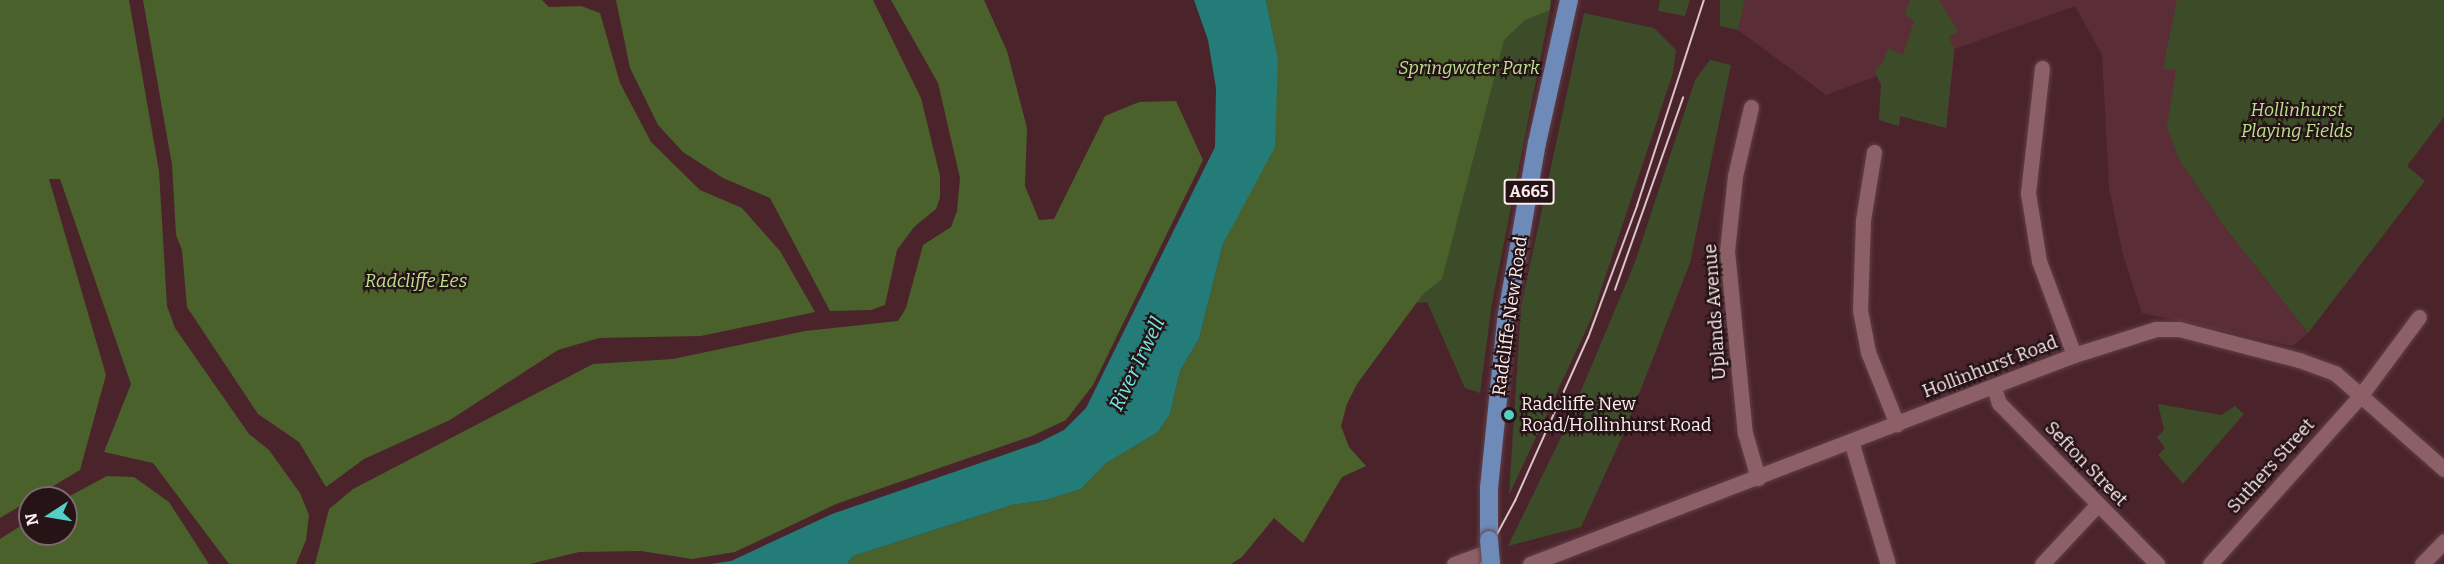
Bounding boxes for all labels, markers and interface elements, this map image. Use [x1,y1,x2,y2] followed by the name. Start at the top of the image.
[1398,57,1540,79] park label: Springwater Park
[2241,100,2353,142] park label: Hollinhurst Playing Fields
[1504,179,1555,205] road number: A665
[1488,235,1532,397] street label: Radcliffe New Road
[1699,243,1731,381] street label: Uplands Avenue
[365,270,467,292] park label: Radcliffe Ees
[1104,313,1170,415] water label: River Irwell
[1920,331,2060,403] street label: Hollinhurst Road
[1521,394,1711,436] place label: Radcliffe New Road/Hollinhurst Road
[1502,408,1516,422] marker: Radcliffe New Road/Hollinhurst Road
[2223,414,2319,518] street label: Suthers Street
[2040,417,2132,511] street label: Sefton Street
[18,486,78,546] north arrow
[21,511,42,527] text: N

